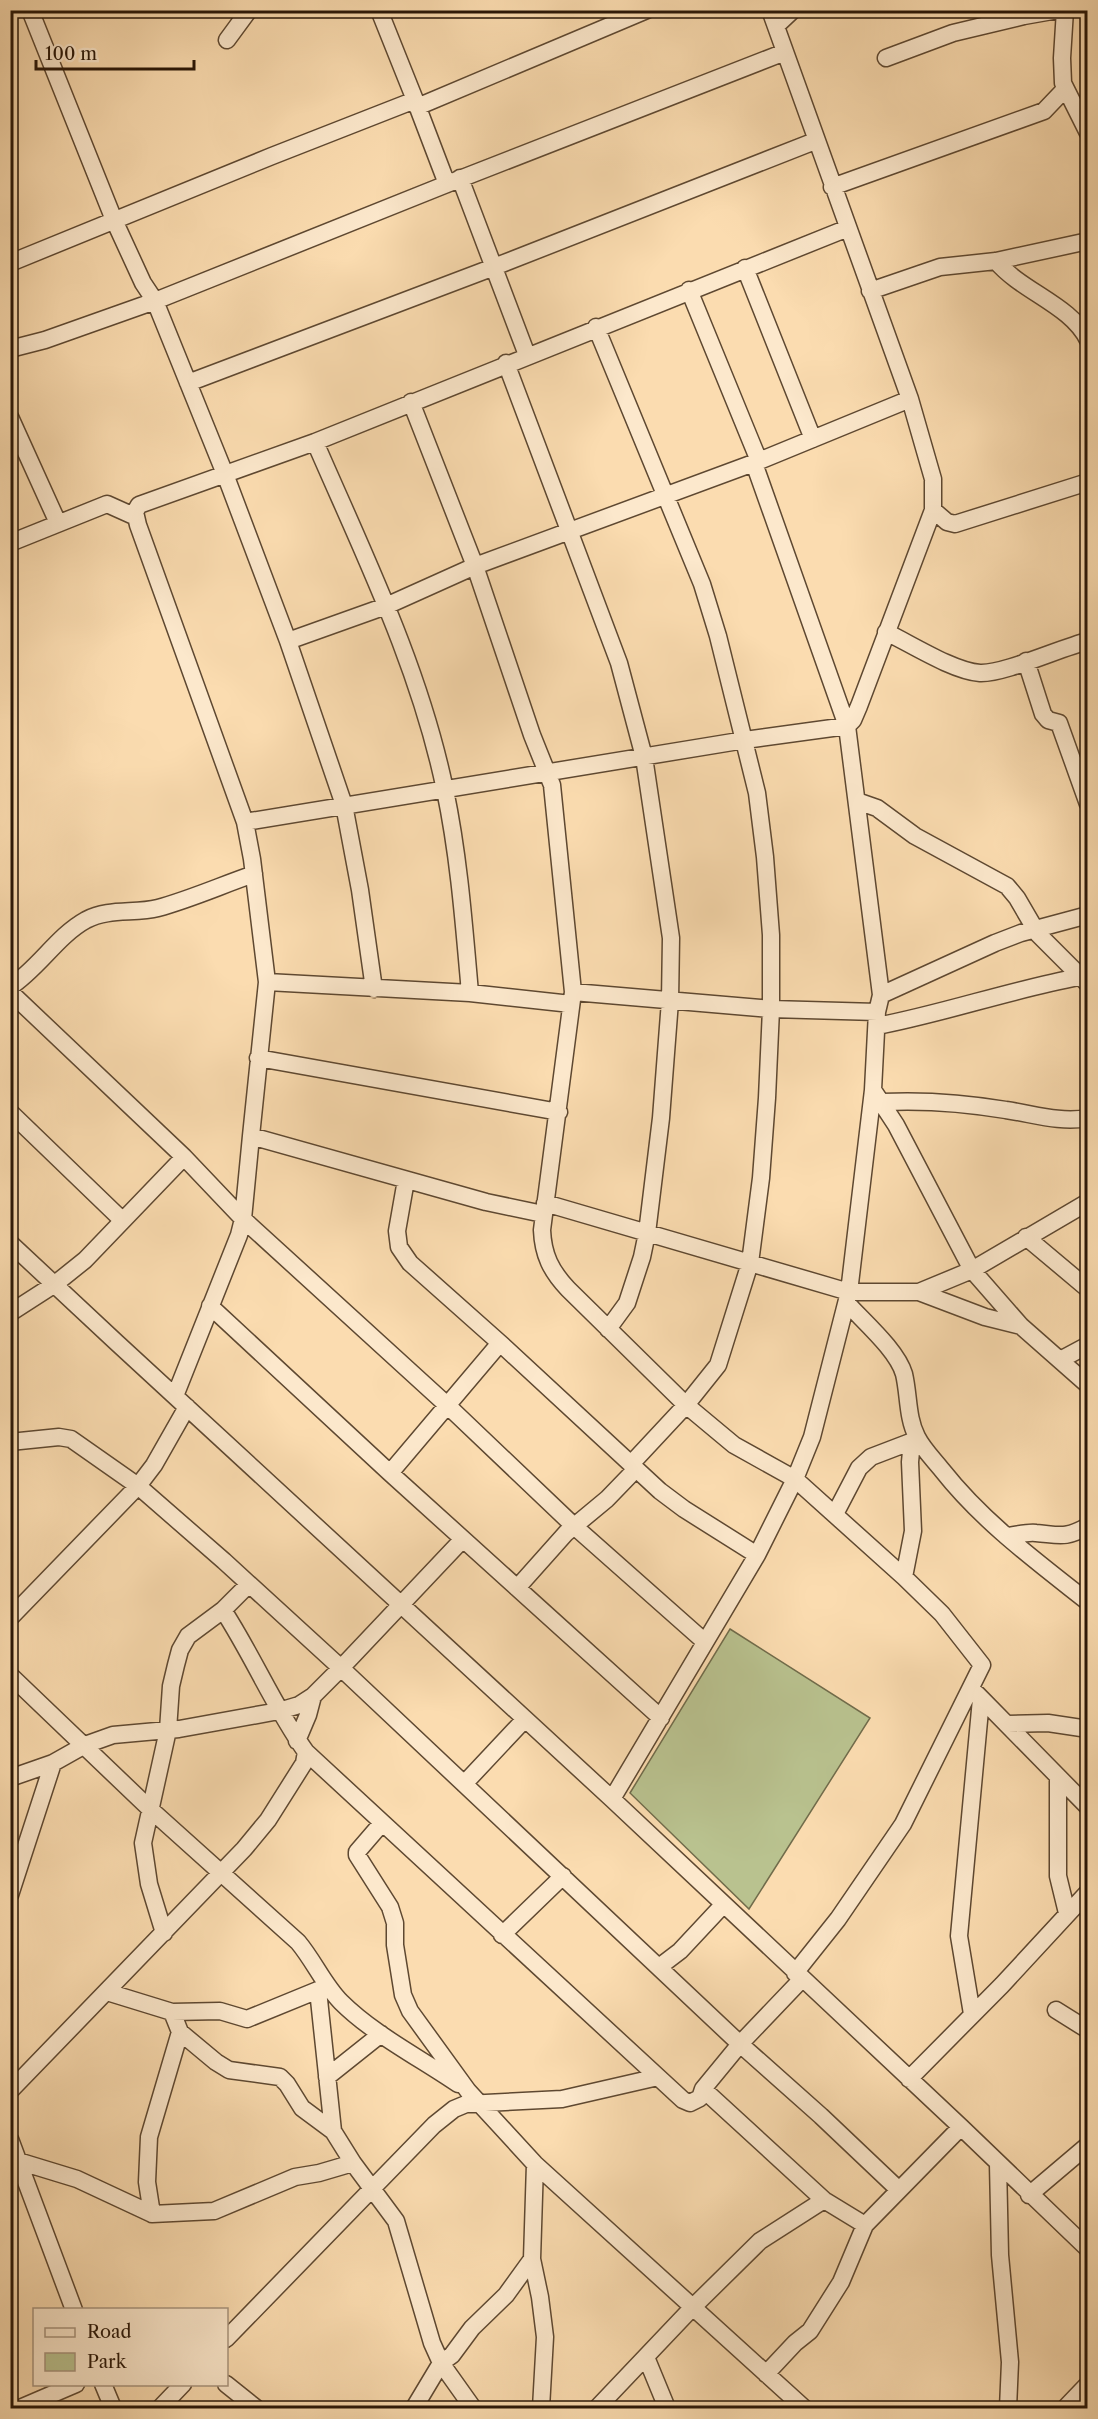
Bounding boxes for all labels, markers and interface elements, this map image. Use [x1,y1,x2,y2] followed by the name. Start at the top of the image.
[36,33,194,71] scale bar
[45,43,97,65] text: 100 m
[33,2308,228,2386] legend
[87,2321,132,2343] text: Road
[87,2351,128,2373] text: Park

